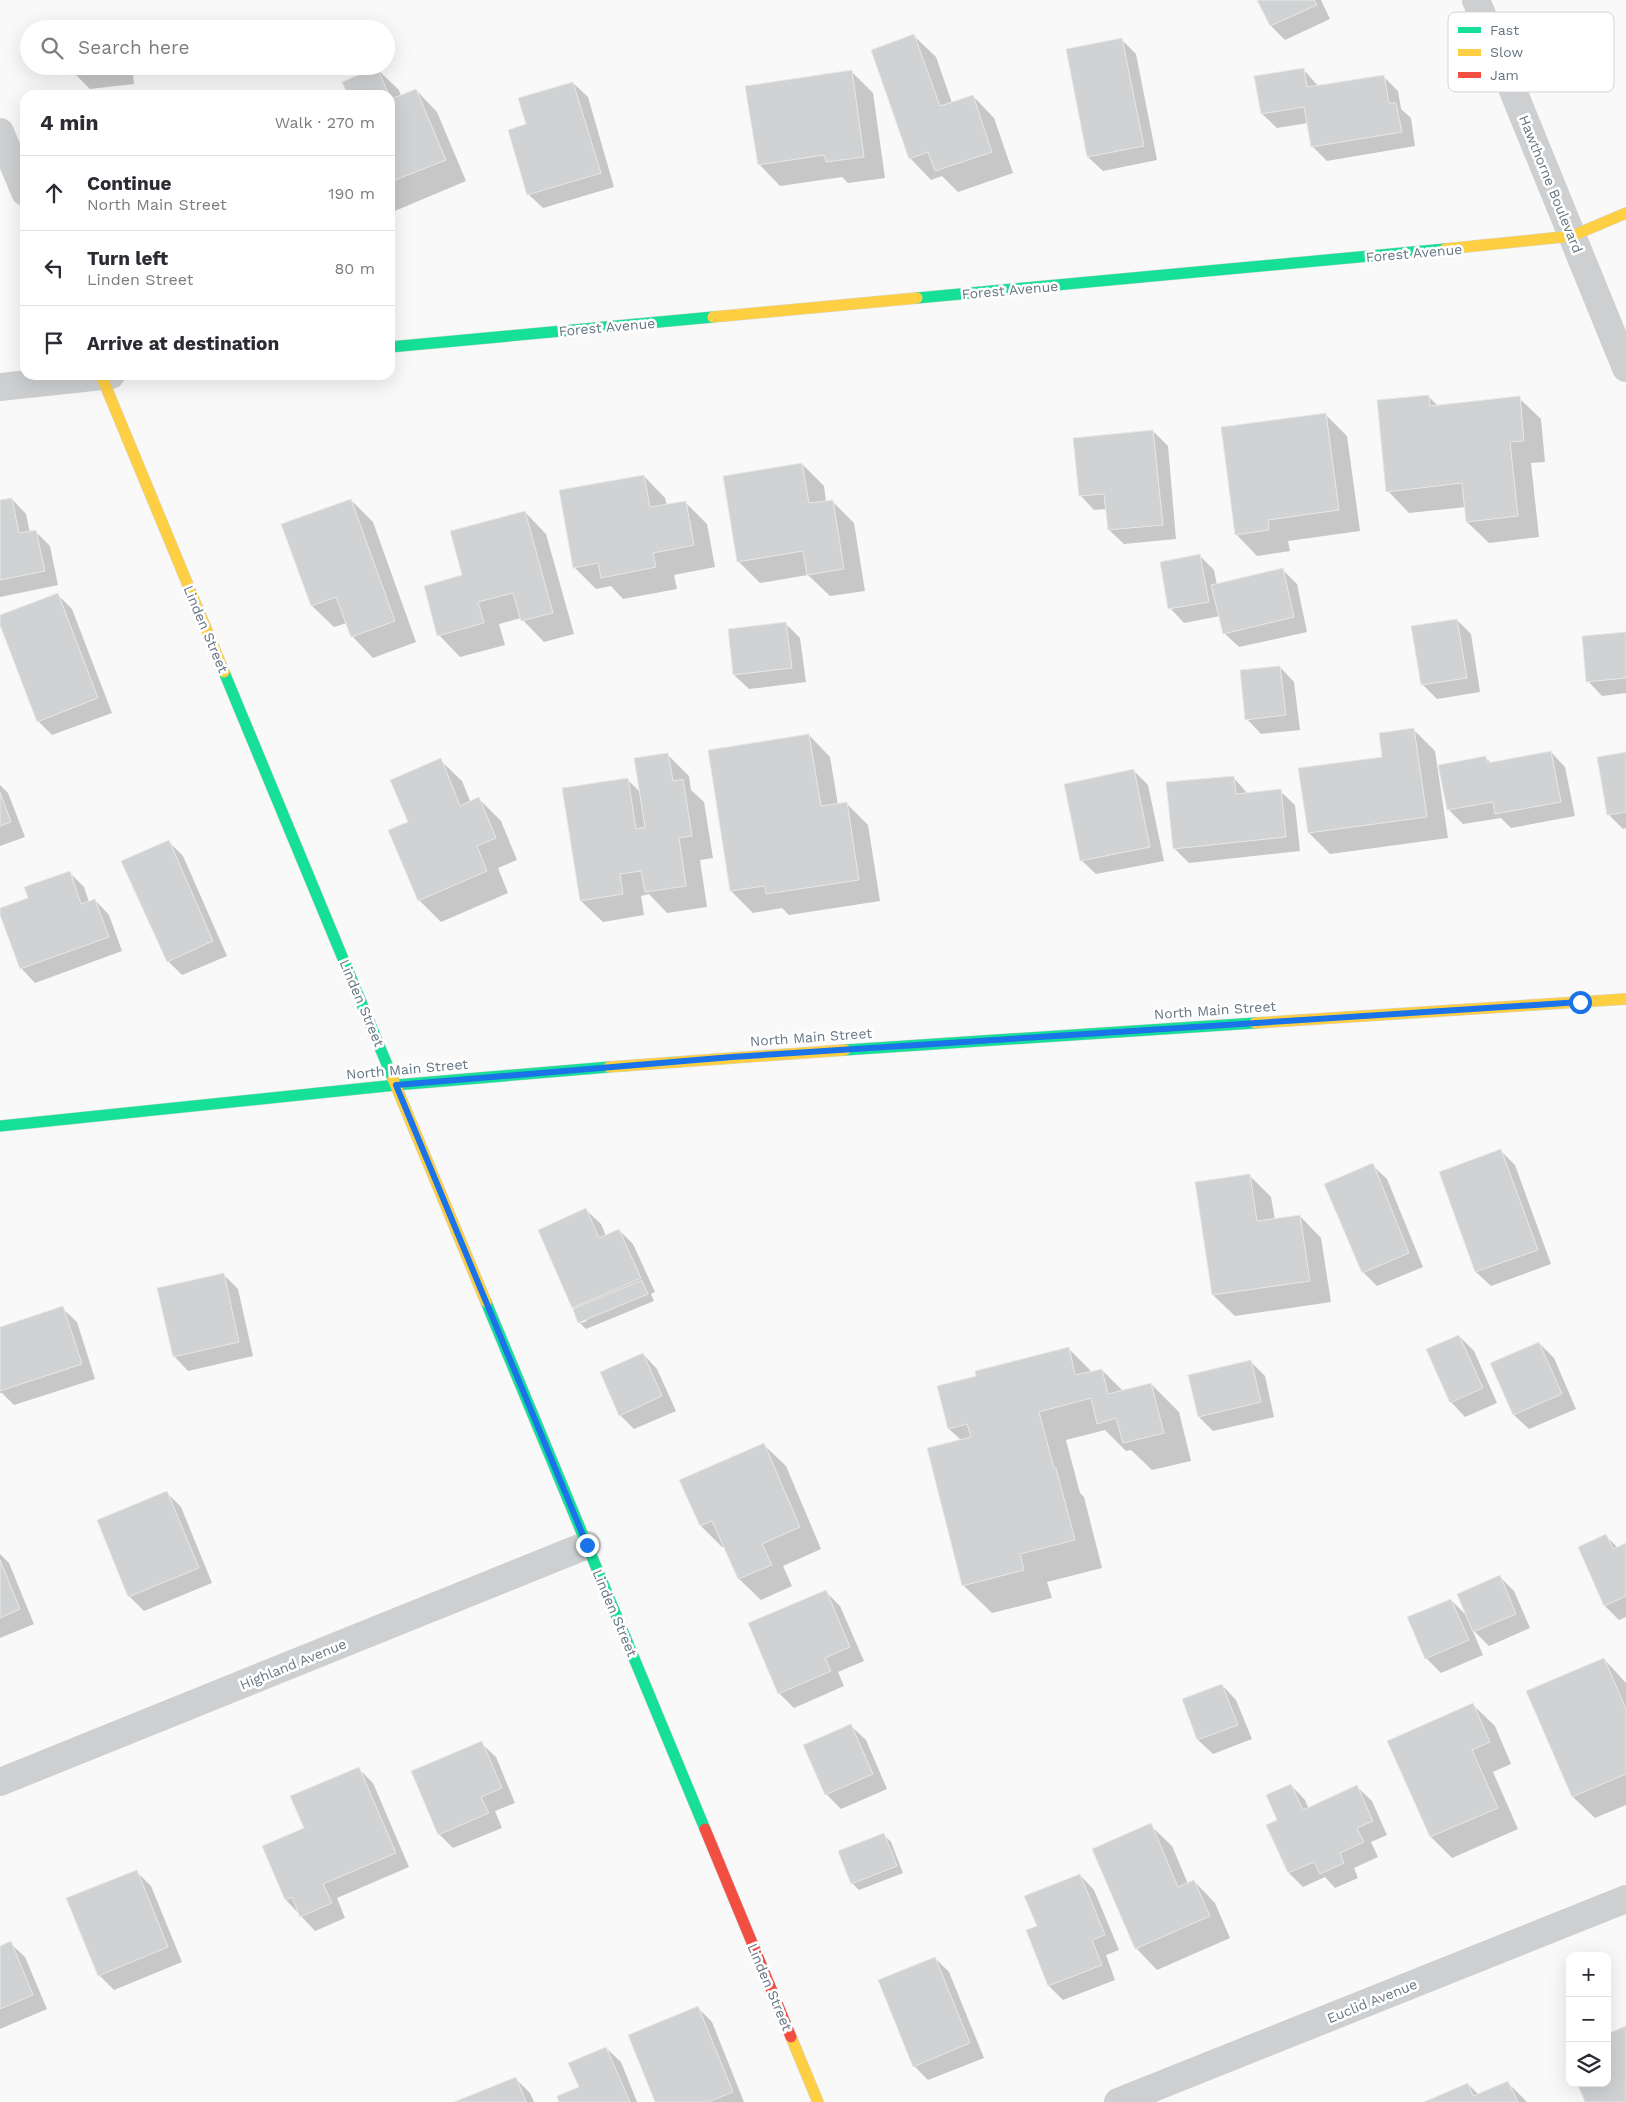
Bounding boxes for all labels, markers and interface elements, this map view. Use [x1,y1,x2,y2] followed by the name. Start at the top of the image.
[1448,12,1614,92] legend
[20,20,395,75] search box
[1490,22,1519,38] text: Fast
[38,34,66,62] icon: search
[78,36,189,59] text: Search here
[1490,44,1523,60] text: Slow
[1490,67,1519,83] text: Jam
[40,110,98,135] text: 4 min
[275,113,375,132] text: Walk · 270 m
[1516,113,1586,255] street label: Hawthorne Boulevard
[87,172,171,195] text: Continue
[40,179,68,207] icon: ahead
[328,184,375,203] text: 190 m
[87,195,227,214] text: North Main Street
[1365,241,1463,265] street label: Forest Avenue
[87,247,168,270] text: Turn left
[40,254,68,282] icon: left
[334,259,375,278] text: 80 m
[87,270,194,289] text: Linden Street
[961,278,1059,302] street label: Forest Avenue
[558,315,656,339] street label: Forest Avenue
[40,329,68,357] icon: arrive
[87,332,279,355] text: Arrive at destination
[180,583,232,675] street label: Linden Street
[336,957,388,1049] street label: Linden Street
[1569,991,1592,1014] route start
[1153,998,1277,1022] street label: North Main Street
[749,1025,873,1049] street label: North Main Street
[345,1056,469,1082] street label: North Main Street
[576,1534,599,1557] route end
[589,1567,641,1659] street label: Linden Street
[237,1635,349,1693] street label: Highland Avenue
[744,1941,796,2033] street label: Linden Street
[1566,1952,1611,2087] map controls
[1566,1952,1611,1997] button: +
[1325,1976,1419,2026] street label: Euclid Avenue
[1566,1997,1611,2042] button: −
[1566,2042,1611,2087] button: layers

